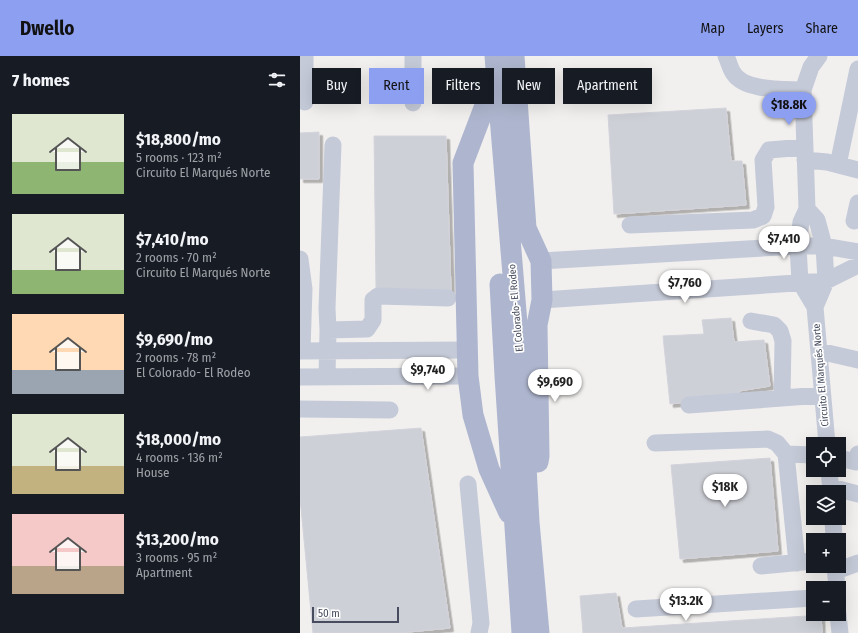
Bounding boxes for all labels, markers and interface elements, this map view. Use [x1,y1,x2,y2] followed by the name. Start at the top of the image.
[20,17,74,40] text: Dwello
[701,20,725,37] text: Map
[747,20,783,37] text: Layers
[805,20,838,37] text: Share
[312,68,361,104] chip: Buy
[369,68,424,104] chip: Rent
[432,68,494,104] chip: Filters
[502,68,555,104] chip: New
[563,68,652,104] chip: Apartment
[266,69,288,91] icon: filters
[12,70,70,91] text: 7 homes
[756,92,822,126] pin: $18.8K
[771,97,807,112] text: $18.8K
[136,129,221,150] text: $18,800/mo
[44,130,92,178] icon: home
[136,150,222,165] text: 5 rooms · 123 m²
[136,165,270,180] text: Circuito El Marqués Norte
[751,226,817,260] pin: $7,410
[136,229,209,250] text: $7,410/mo
[44,230,92,278] icon: home
[768,231,800,246] text: $7,410
[136,250,217,265] text: 2 rooms · 70 m²
[506,264,526,352] street label: El Colorado- El Rodeo
[136,265,270,280] text: Circuito El Marqués Norte
[652,270,718,304] pin: $7,760
[668,275,702,290] text: $7,760
[811,323,831,427] street label: Circuito El Marqués Norte
[136,329,213,350] text: $9,690/mo
[44,330,92,378] icon: home
[136,350,216,365] text: 2 rooms · 78 m²
[395,357,461,391] pin: $9,740
[411,362,445,377] text: $9,740
[136,365,251,380] text: El Colorado- El Rodeo
[522,369,588,403] pin: $9,690
[537,374,573,389] text: $9,690
[136,429,221,450] text: $18,000/mo
[44,430,92,478] icon: home
[806,437,846,621] map controls
[806,437,846,477] button: locate
[136,450,223,465] text: 4 rooms · 136 m²
[136,465,170,480] text: House
[701,474,749,508] pin: $18K
[712,479,738,494] text: $18K
[806,485,846,525] button: layers
[136,529,219,550] text: $13,200/mo
[44,530,92,578] icon: home
[806,533,846,573] button: +
[136,550,217,565] text: 3 rooms · 95 m²
[136,565,192,580] text: Apartment
[806,581,846,621] button: −
[653,588,719,622] pin: $13.2K
[669,593,703,608] text: $13.2K
[312,605,399,624] scale bar
[318,607,340,620] text: 50 m

